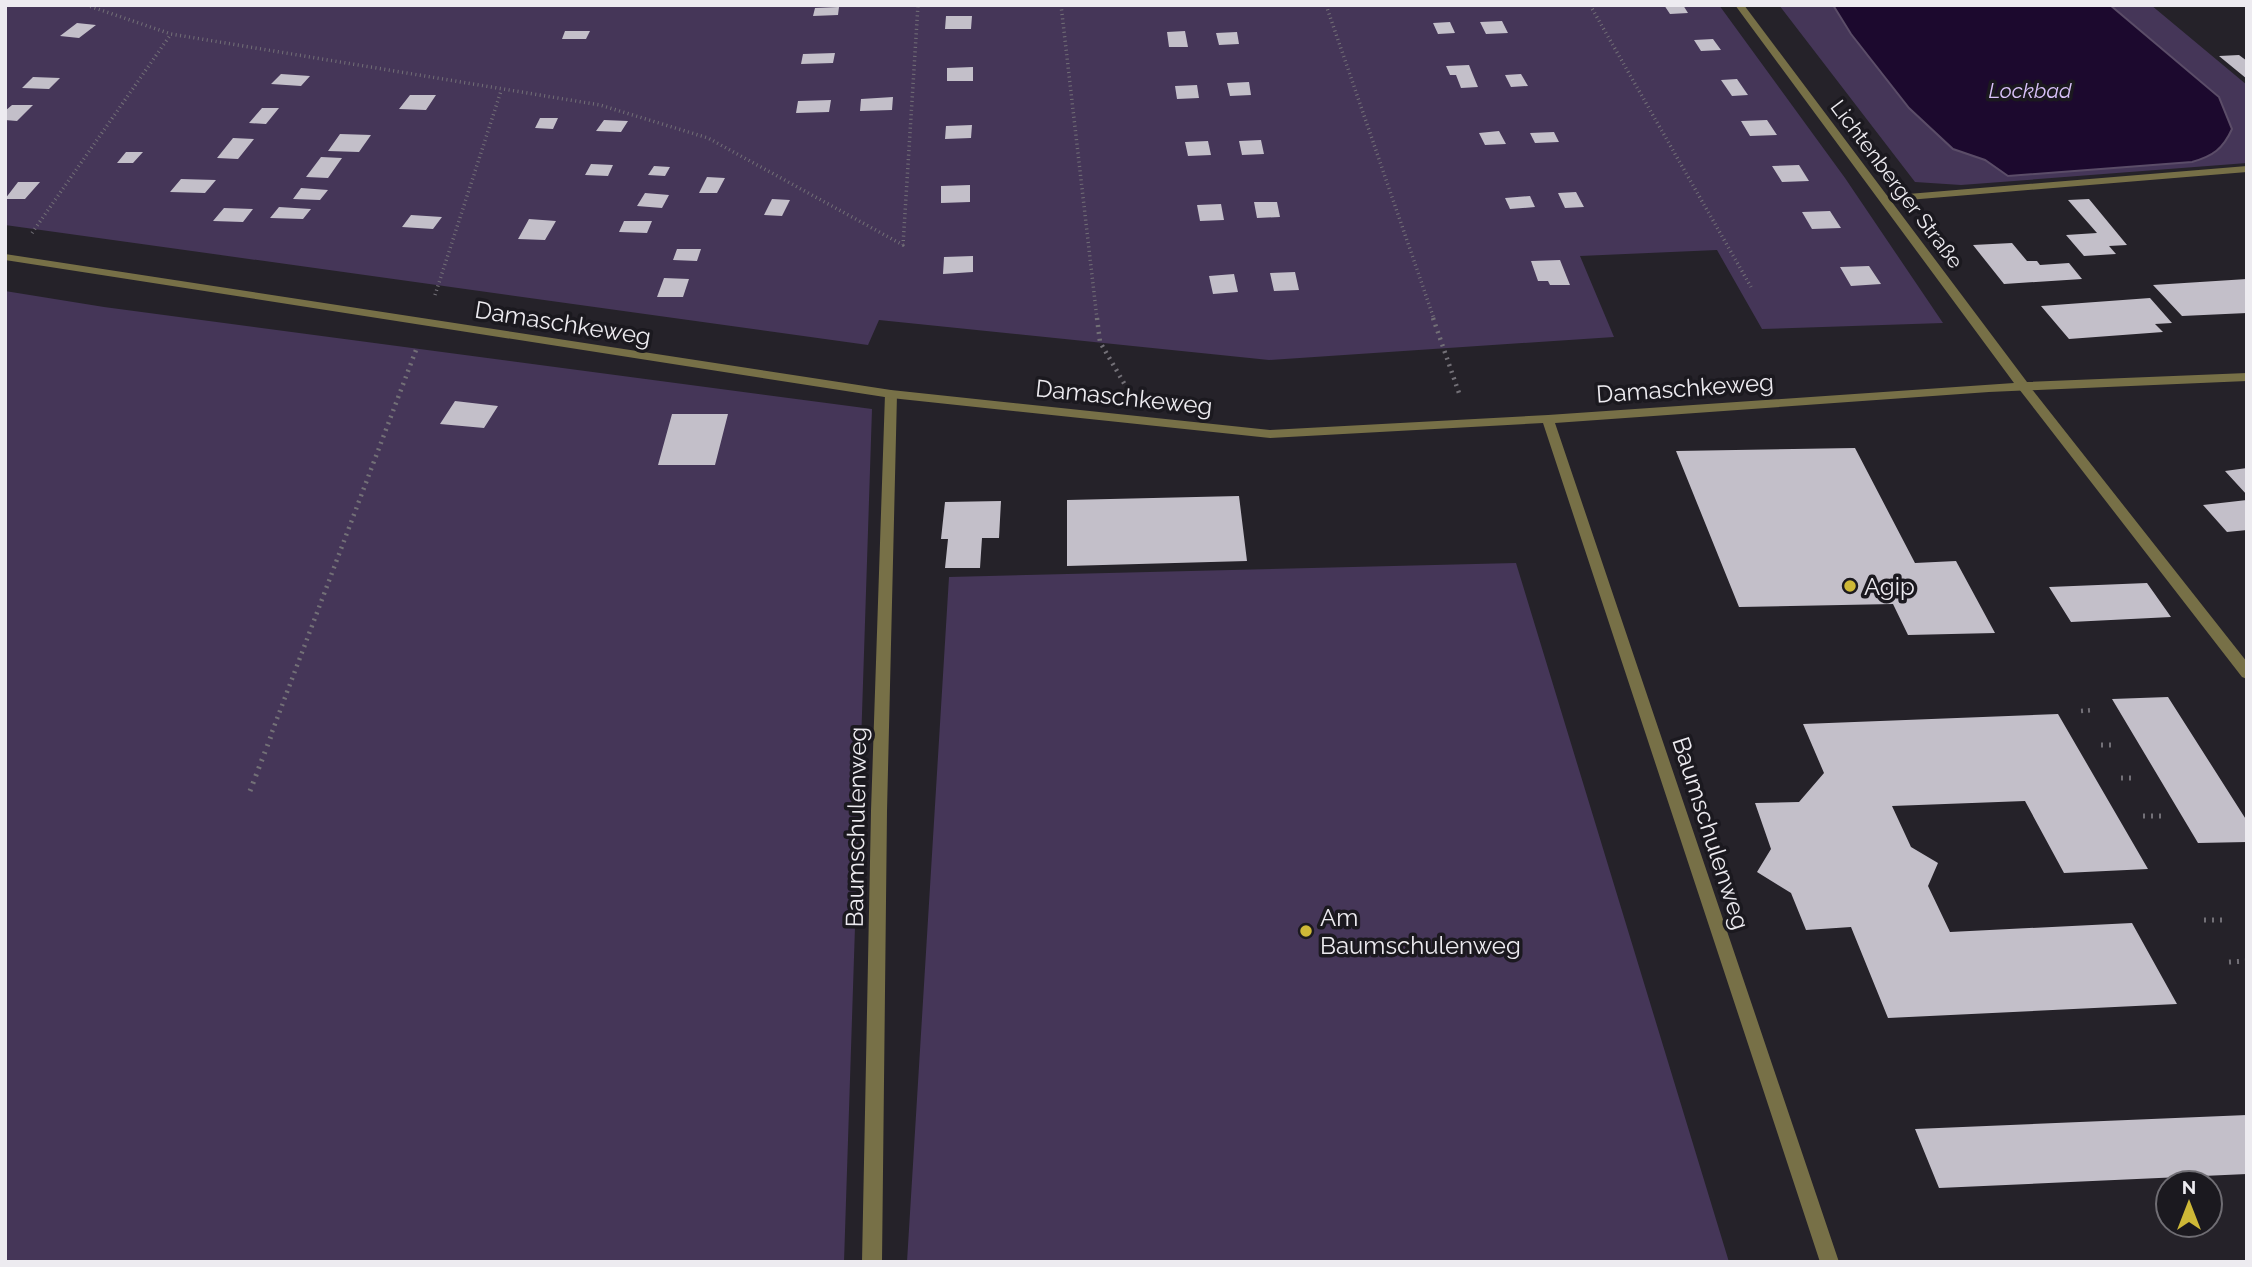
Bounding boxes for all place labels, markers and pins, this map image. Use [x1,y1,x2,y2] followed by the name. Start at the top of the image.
[1864,572,1915,601] place label: Agip
[1842,578,1858,594] marker: Agip
[1320,903,1521,960] place label: Am Baumschulenweg
[1298,923,1314,939] marker: Am Baumschulenweg

